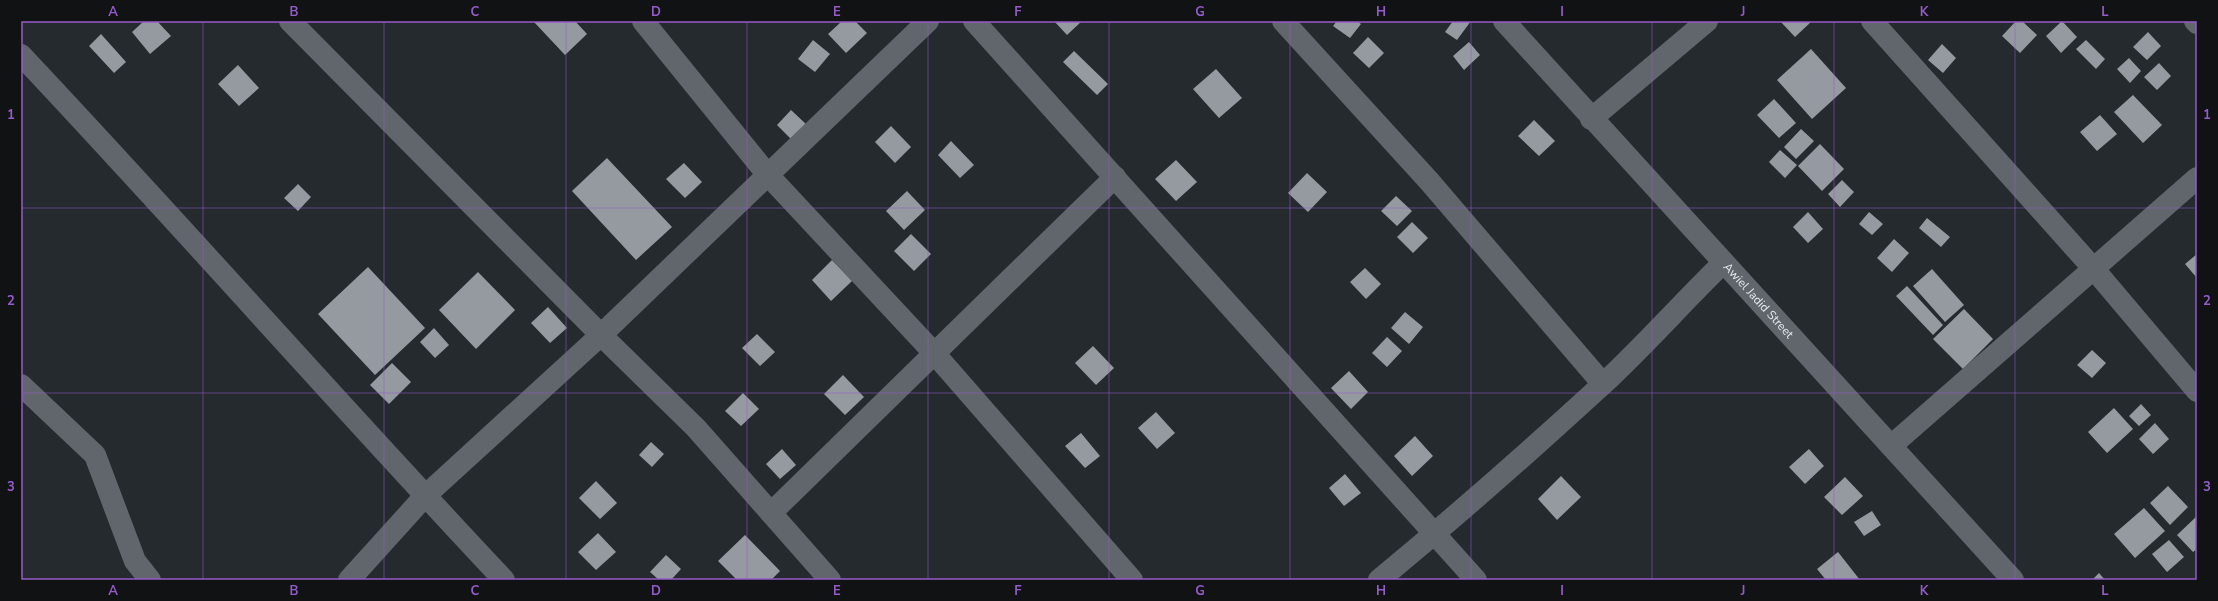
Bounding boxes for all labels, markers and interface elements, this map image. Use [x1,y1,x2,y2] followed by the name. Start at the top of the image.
[108,3,118,21] text: A
[290,3,299,21] text: B
[471,3,480,21] text: C
[651,3,661,21] text: D
[833,3,841,21] text: E
[1014,3,1022,21] text: F
[1195,3,1205,21] text: G
[1376,3,1386,21] text: H
[1560,3,1564,21] text: I
[1740,3,1745,21] text: J
[1920,3,1929,21] text: K
[2101,3,2109,21] text: L
[7,106,15,124] text: 1
[2203,106,2211,124] text: 1
[1720,259,1798,342] street label: Awiel Jadid Street
[7,292,15,310] text: 2
[2203,292,2211,310] text: 2
[7,478,15,496] text: 3
[2203,478,2211,496] text: 3
[108,582,118,600] text: A
[290,582,299,600] text: B
[471,582,480,600] text: C
[651,582,661,600] text: D
[833,582,841,600] text: E
[1014,582,1022,600] text: F
[1195,582,1205,600] text: G
[1376,582,1386,600] text: H
[1560,582,1564,600] text: I
[1740,582,1745,600] text: J
[1920,582,1929,600] text: K
[2101,582,2109,600] text: L

